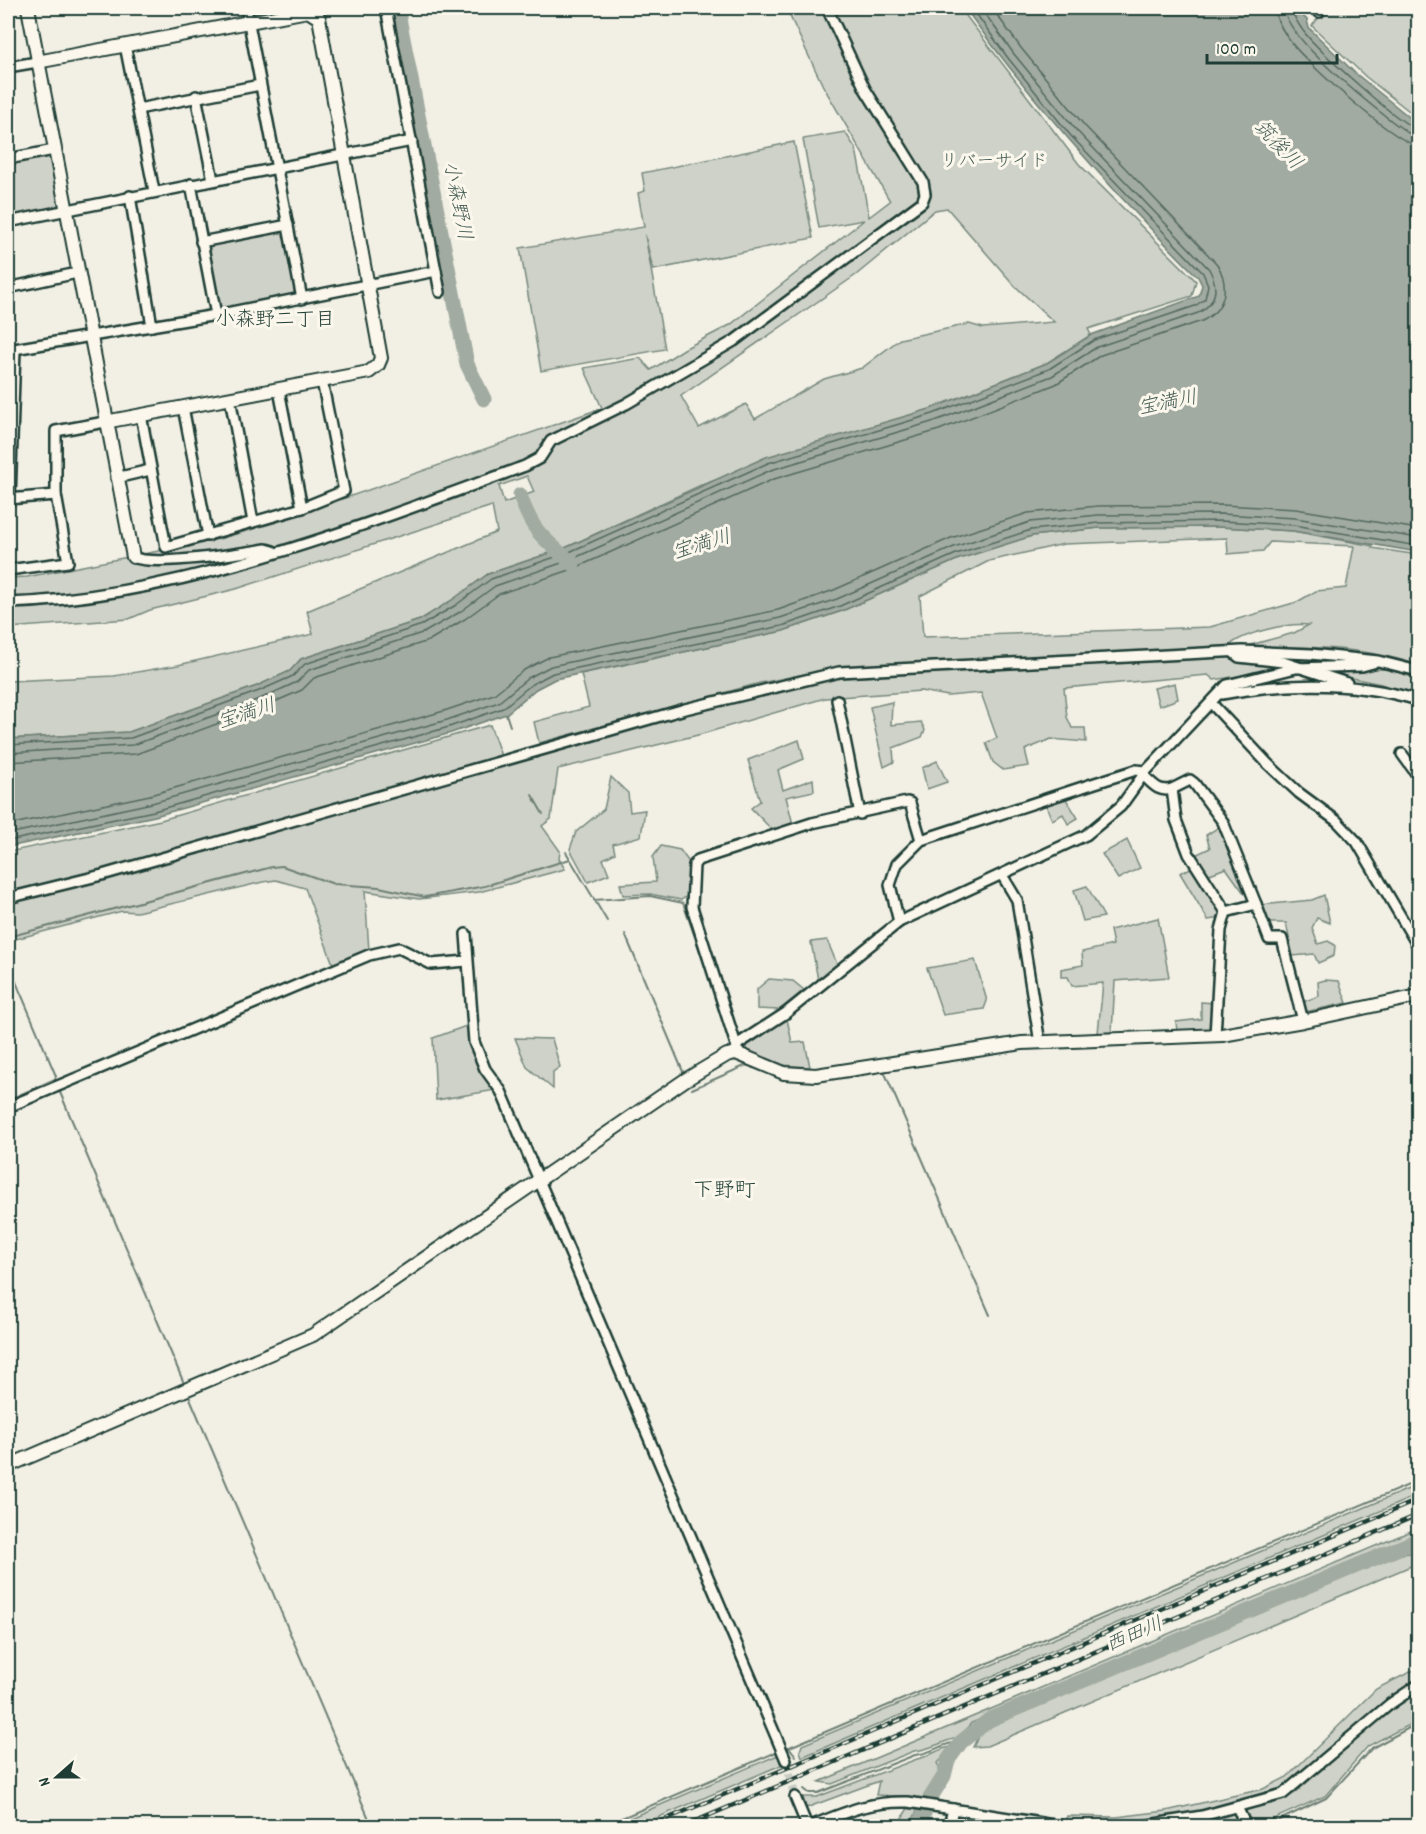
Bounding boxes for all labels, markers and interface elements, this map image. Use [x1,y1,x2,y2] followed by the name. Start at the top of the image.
[1207,27,1338,65] scale bar
[1216,38,1256,63] text: 100 m
[1246,115,1308,177] water label: 筑後川
[940,150,1048,175] park label: リバーサイド
[435,159,477,243] water label: 小森野川
[215,307,335,335] district label: 小森野二丁目
[1136,385,1200,423] water label: 宝満川
[669,524,735,568] water label: 宝満川
[214,692,280,738] water label: 宝満川
[693,1177,756,1207] district label: 下野町
[1102,1611,1168,1661] water label: 西田川
[27,1747,87,1807] north arrow
[33,1774,57,1789] text: N

